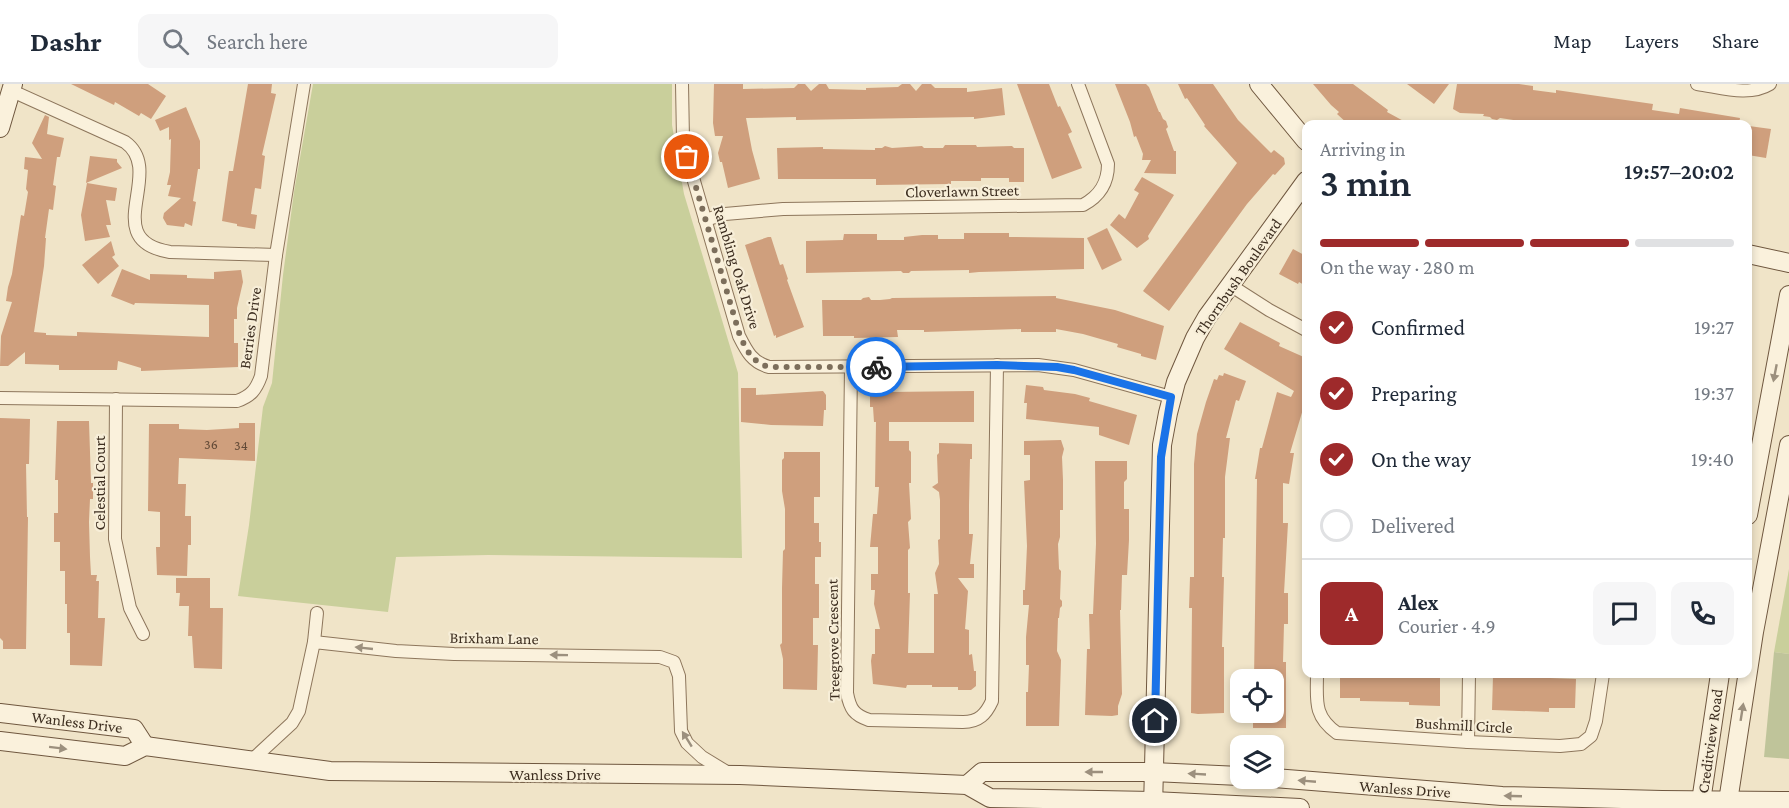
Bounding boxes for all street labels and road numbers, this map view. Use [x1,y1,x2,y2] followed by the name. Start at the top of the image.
[905,181,1020,200] street label: Cloverlawn Street
[709,203,764,331] street label: Rambling Oak Drive
[1191,215,1285,339] street label: Thornbush Boulevard
[236,286,264,370] street label: Berries Drive
[91,435,108,530] street label: Celestial Court
[823,578,844,701] street label: Treegrove Crescent
[449,629,539,647] street label: Brixham Lane
[1694,687,1726,794] street label: Creditview Road
[31,708,123,736] street label: Wanless Drive
[1415,714,1513,736] street label: Bushmill Circle
[509,766,601,783] street label: Wanless Drive
[1359,777,1451,801] street label: Wanless Drive

